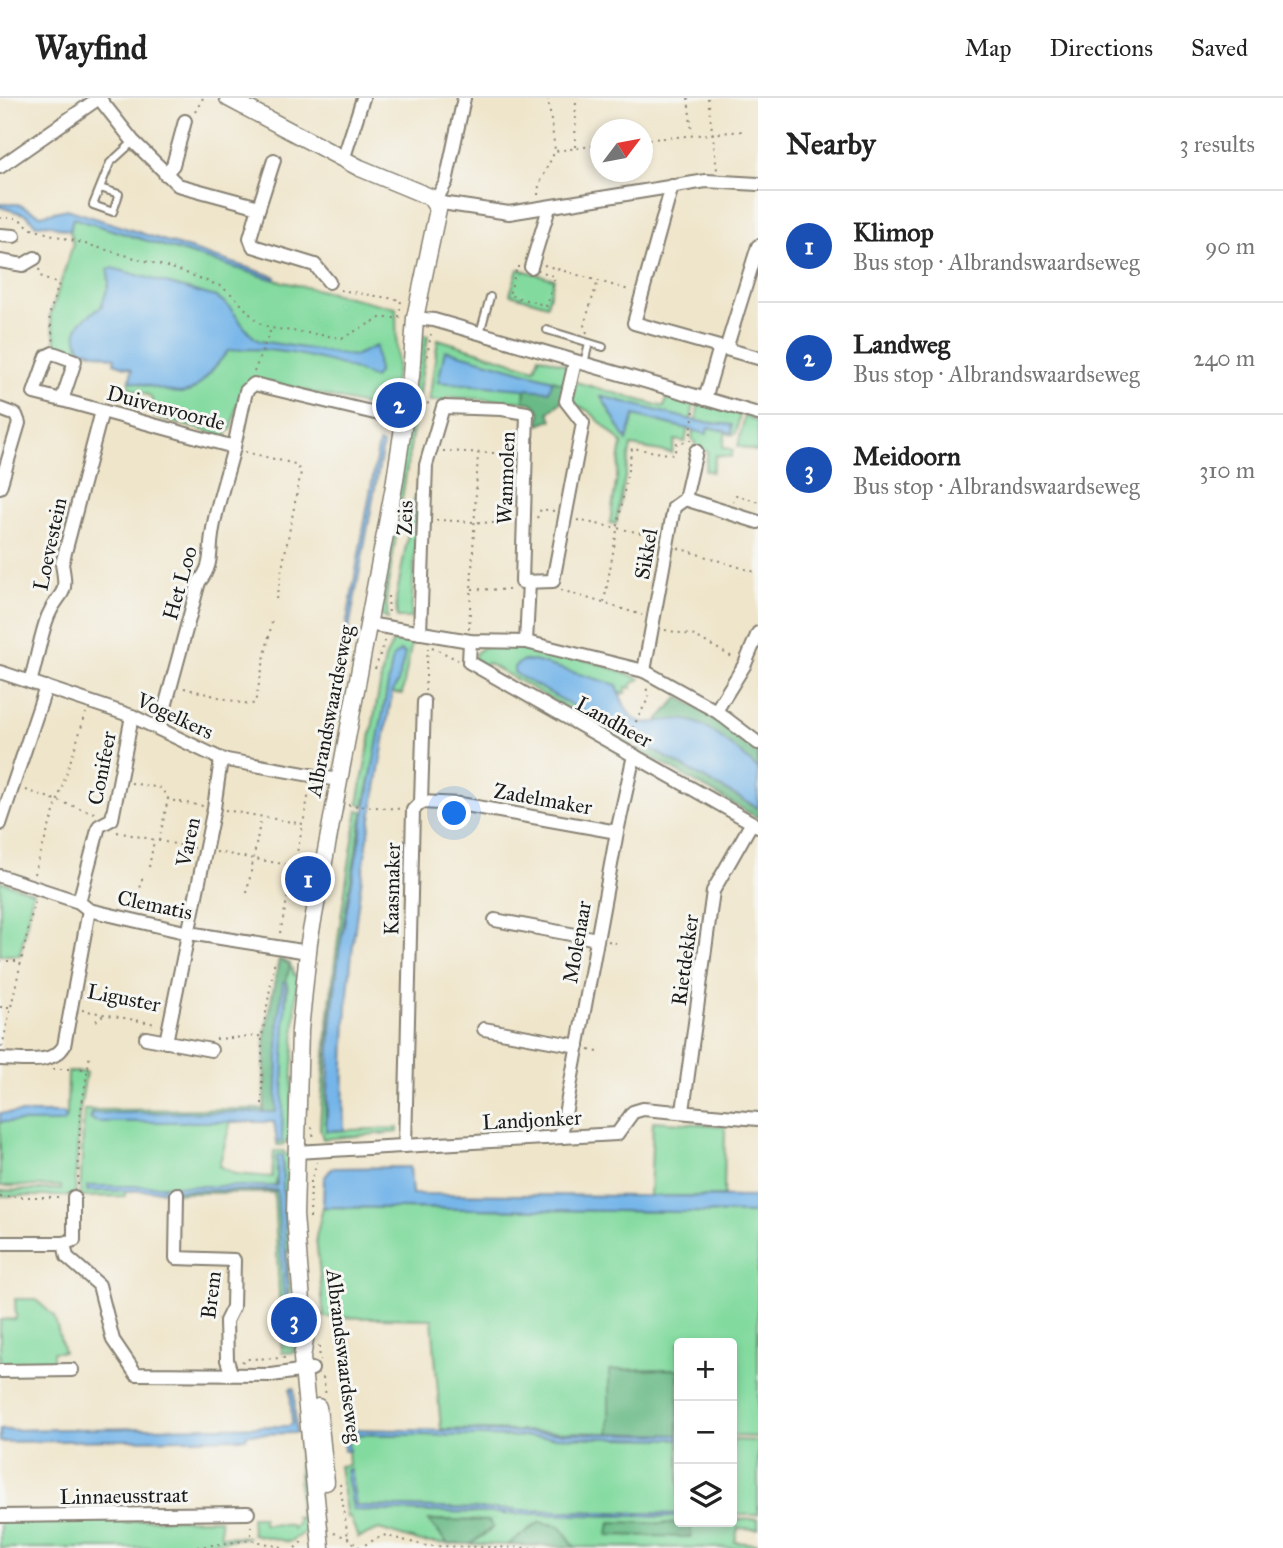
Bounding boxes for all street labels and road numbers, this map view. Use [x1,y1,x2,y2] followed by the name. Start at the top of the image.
[104,380,228,436] street label: Duivenvoorde
[491,431,521,525] street label: Wanmolen
[27,495,73,593] street label: Loevestein
[391,500,419,536] street label: Zeis
[629,526,663,582] street label: Sikkel
[157,543,203,623] street label: Het Loo
[300,623,359,800] street label: Albrandswaardseweg
[131,686,218,745] street label: Vogelkers
[571,690,657,754] street label: Landheer
[82,729,122,807] street label: Conifeer
[492,778,594,820] street label: Zadelmaker
[170,815,206,870] street label: Varen
[378,842,406,936] street label: Kaasmaker
[115,884,195,926] street label: Clematis
[557,899,597,985] street label: Molenaar
[666,913,704,1007] street label: Rietdekker
[85,978,163,1018] street label: Liguster
[482,1104,583,1136] street label: Landjonker
[320,1267,368,1444] street label: Albrandswaardseweg
[195,1269,227,1320] street label: Brem
[59,1482,189,1510] street label: Linnaeusstraat

